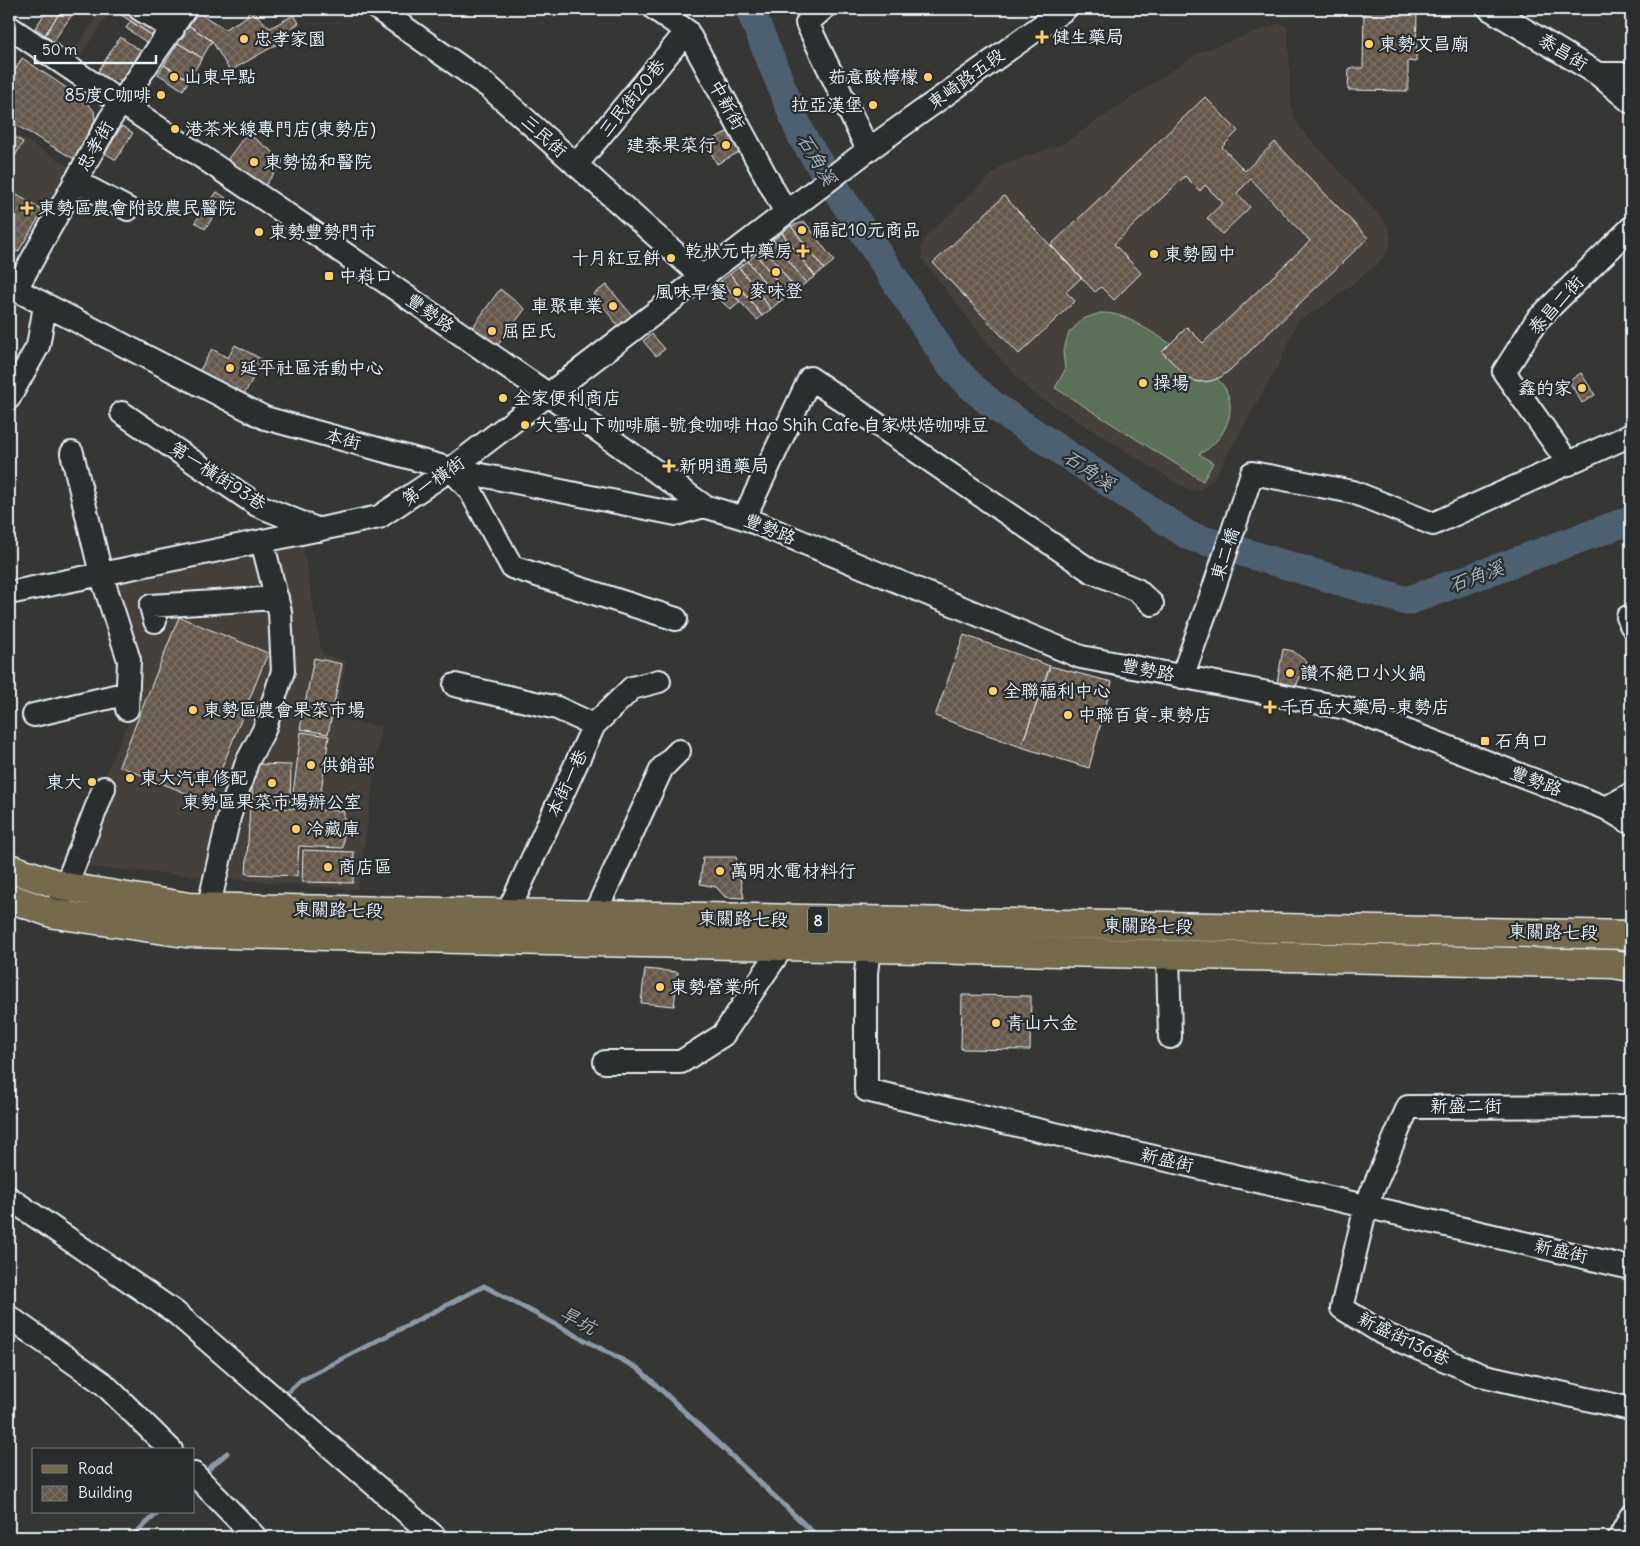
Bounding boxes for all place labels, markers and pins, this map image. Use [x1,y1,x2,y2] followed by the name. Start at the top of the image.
[1052,25,1124,48] place label: 健生藥局
[254,27,326,50] place label: 忠孝家園
[1036,31,1048,43] marker: 健生藥局
[1379,32,1469,55] place label: 東勢文昌廟
[238,33,250,45] marker: 忠孝家園
[1363,38,1375,50] marker: 東勢文昌廟
[184,65,256,88] place label: 山東早點
[828,65,918,88] place label: 茹意酸檸檬
[168,71,180,83] marker: 山東早點
[922,71,934,83] marker: 茹意酸檸檬
[64,83,151,106] place label: 85度C咖啡
[155,89,167,101] marker: 85度C咖啡
[791,93,863,116] place label: 拉亞漢堡
[867,99,879,111] marker: 拉亞漢堡
[185,117,376,140] place label: 港茶米線專門店(東勢店)
[169,123,181,135] marker: 港茶米線專門店(東勢店)
[626,133,716,156] place label: 建泰果菜行
[720,139,732,151] marker: 建泰果菜行
[264,150,372,173] place label: 東勢協和醫院
[248,156,260,168] marker: 東勢協和醫院
[38,196,236,219] place label: 東勢區農會附設農民醫院
[20,201,34,215] marker: 東勢區農會附設農民醫院
[812,218,921,241] place label: 福記10元商品
[269,220,377,243] place label: 東勢豐勢門市
[796,224,808,236] marker: 福記10元商品
[253,226,265,238] marker: 東勢豐勢門市
[685,239,793,262] place label: 乾狀元中藥房
[1164,242,1236,265] place label: 東勢國中
[797,245,809,257] marker: 乾狀元中藥房
[571,246,661,269] place label: 十月紅豆餅
[1148,248,1160,260] marker: 東勢國中
[665,252,677,264] marker: 十月紅豆餅
[339,264,393,287] place label: 中嵙口
[770,266,782,278] marker: 麥味登
[323,270,335,282] marker: 中嵙口
[749,279,803,302] place label: 麥味登
[655,280,727,303] place label: 風味早餐
[731,286,743,298] marker: 風味早餐
[531,294,603,317] place label: 車聚車業
[607,300,619,312] marker: 車聚車業
[502,319,556,342] place label: 屈臣氏
[486,325,498,337] marker: 屈臣氏
[240,356,384,379] place label: 延平社區活動中心
[224,362,236,374] marker: 延平社區活動中心
[1153,371,1189,394] place label: 操場
[1518,376,1572,399] place label: 鑫的家
[1137,377,1149,389] marker: 操場
[1576,382,1588,394] marker: 鑫的家
[513,386,621,409] place label: 全家便利商店
[497,392,509,404] marker: 全家便利商店
[535,413,989,436] place label: 大雪山下咖啡廳-號食咖啡 Hao Shih Cafe 自家烘焙咖啡豆
[519,419,531,431] marker: 大雪山下咖啡廳-號食咖啡 Hao Shih Cafe 自家烘焙咖啡豆
[679,454,769,477] place label: 新明通藥局
[663,460,675,472] marker: 新明通藥局
[1300,661,1426,684] place label: 讚不絕口小火鍋
[1284,667,1296,679] marker: 讚不絕口小火鍋
[1003,679,1111,702] place label: 全聯福利中心
[987,685,999,697] marker: 全聯福利中心
[1280,695,1450,718] place label: 千百岳大藥局-東勢店
[203,698,365,721] place label: 東勢區農會果菜市場
[1264,701,1276,713] marker: 千百岳大藥局-東勢店
[1078,703,1212,726] place label: 中聯百貨-東勢店
[187,704,199,716] marker: 東勢區農會果菜市場
[1062,709,1074,721] marker: 中聯百貨-東勢店
[1495,729,1549,752] place label: 石角口
[1479,735,1491,747] marker: 石角口
[321,753,375,776] place label: 供銷部
[305,759,317,771] marker: 供銷部
[140,766,248,789] place label: 東大汽車修配
[46,770,82,793] place label: 東大
[124,772,136,784] marker: 東大汽車修配
[86,776,98,788] marker: 東大
[266,777,278,789] marker: 東勢區果菜市場辦公室
[182,790,362,813] place label: 東勢區果菜市場辦公室
[306,817,360,840] place label: 冷藏庫
[290,823,302,835] marker: 冷藏庫
[338,855,392,878] place label: 商店區
[730,859,856,882] place label: 萬明水電材料行
[322,861,334,873] marker: 商店區
[714,865,726,877] marker: 萬明水電材料行
[670,975,760,998] place label: 東勢營業所
[654,981,666,993] marker: 東勢營業所
[1006,1011,1078,1034] place label: 青山六金
[990,1017,1002,1029] marker: 青山六金

